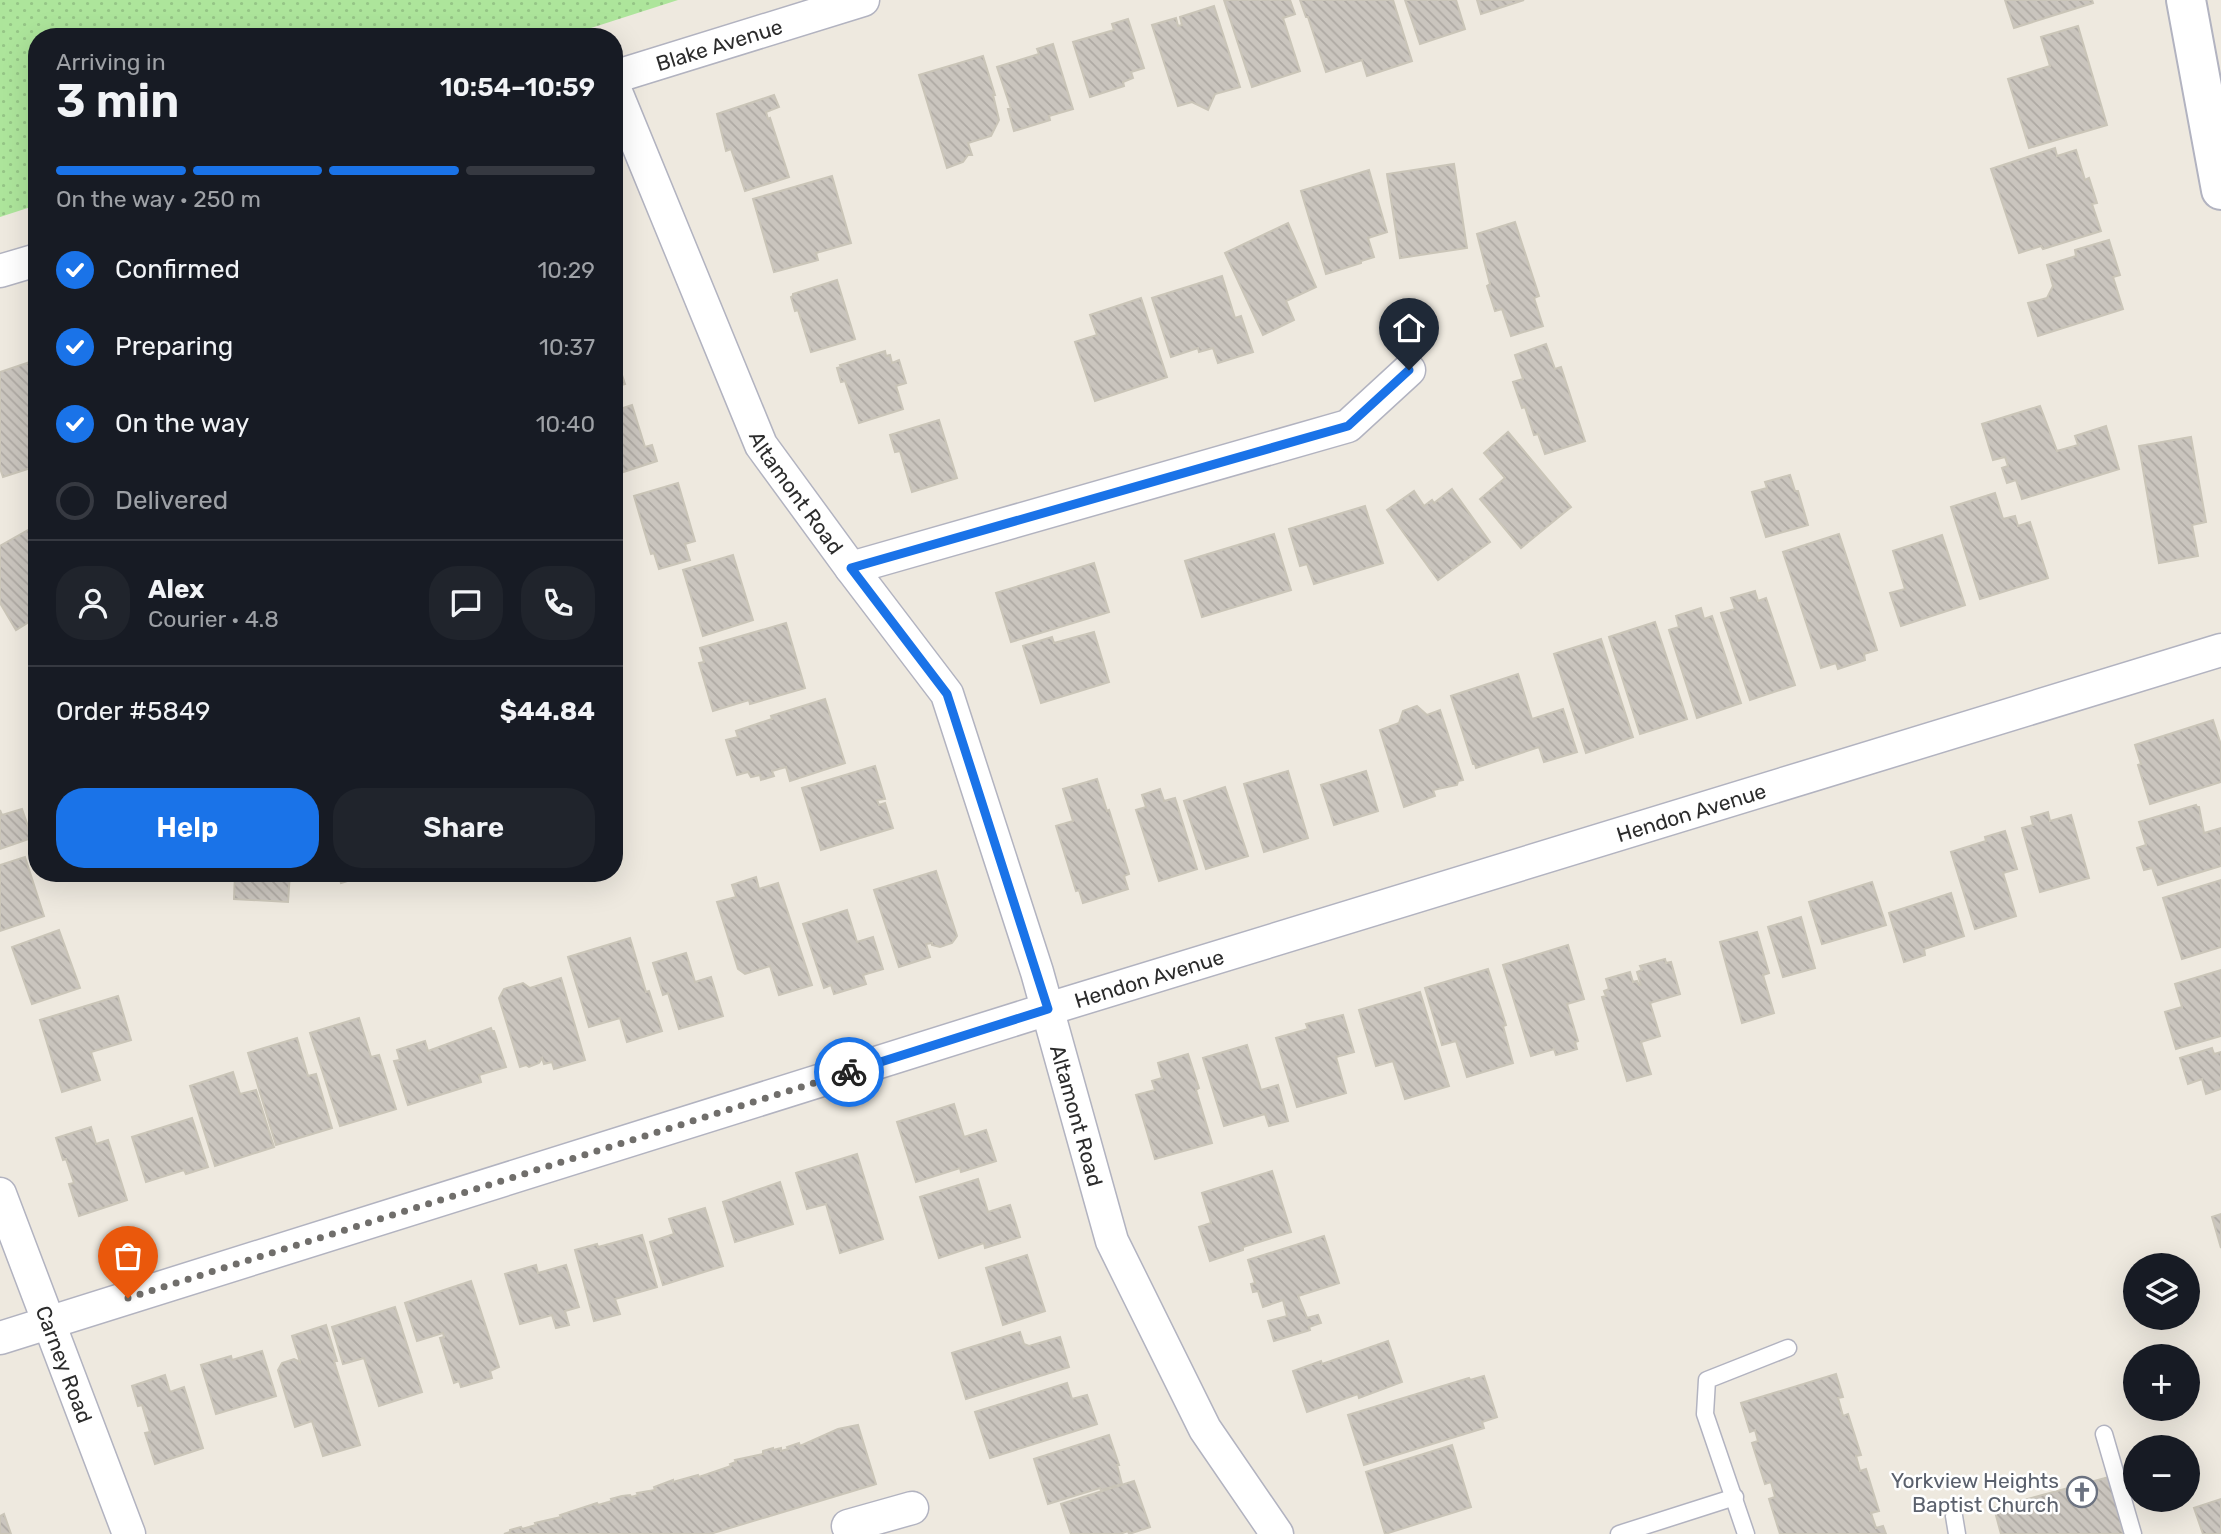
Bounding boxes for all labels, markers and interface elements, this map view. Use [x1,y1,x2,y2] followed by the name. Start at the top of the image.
[653,13,785,76] street label: Blake Avenue
[56,48,166,76] text: Arriving in
[440,72,595,103] text: 10:54–10:59
[56,74,179,129] text: 3 min
[56,185,261,213] text: On the way · 250 m
[56,251,94,289] icon: check
[115,254,240,285] text: Confirmed
[538,256,595,284] text: 10:29
[1379,298,1439,370] pin
[1390,309,1428,347] icon: home
[56,328,94,366] icon: check
[115,331,233,362] text: Preparing
[539,333,595,361] text: 10:37
[56,405,94,443] icon: check
[115,408,249,439] text: On the way
[536,410,595,438] text: 10:40
[744,428,849,559] street label: Altamont Road
[115,485,228,516] text: Delivered
[56,566,130,640] button: person
[429,566,503,640] button: chat
[521,566,595,640] button: phone
[148,574,204,605] text: Alex
[148,605,279,633] text: Courier · 4.8
[56,696,210,727] text: Order #5849
[500,696,595,727] text: $44.84
[1613,778,1769,847] street label: Hendon Avenue
[56,788,319,868] button: Help
[333,788,595,868] button: Share
[1071,943,1227,1013] street label: Hendon Avenue
[814,1037,884,1107] courier
[1045,1042,1109,1189] street label: Altamont Road
[830,1053,868,1091] icon: bike
[98,1226,158,1298] pin
[109,1237,147,1275] icon: bag
[2123,1253,2200,1512] map controls
[2123,1253,2200,1330] button: layers
[31,1302,98,1426] street label: Carney Road
[2123,1344,2200,1421] button: +
[2123,1435,2200,1512] button: −
[1891,1468,2059,1517] place label: Yorkview Heights Baptist Church
[2065,1475,2099,1509] church icon: Yorkview Heights Baptist Church

